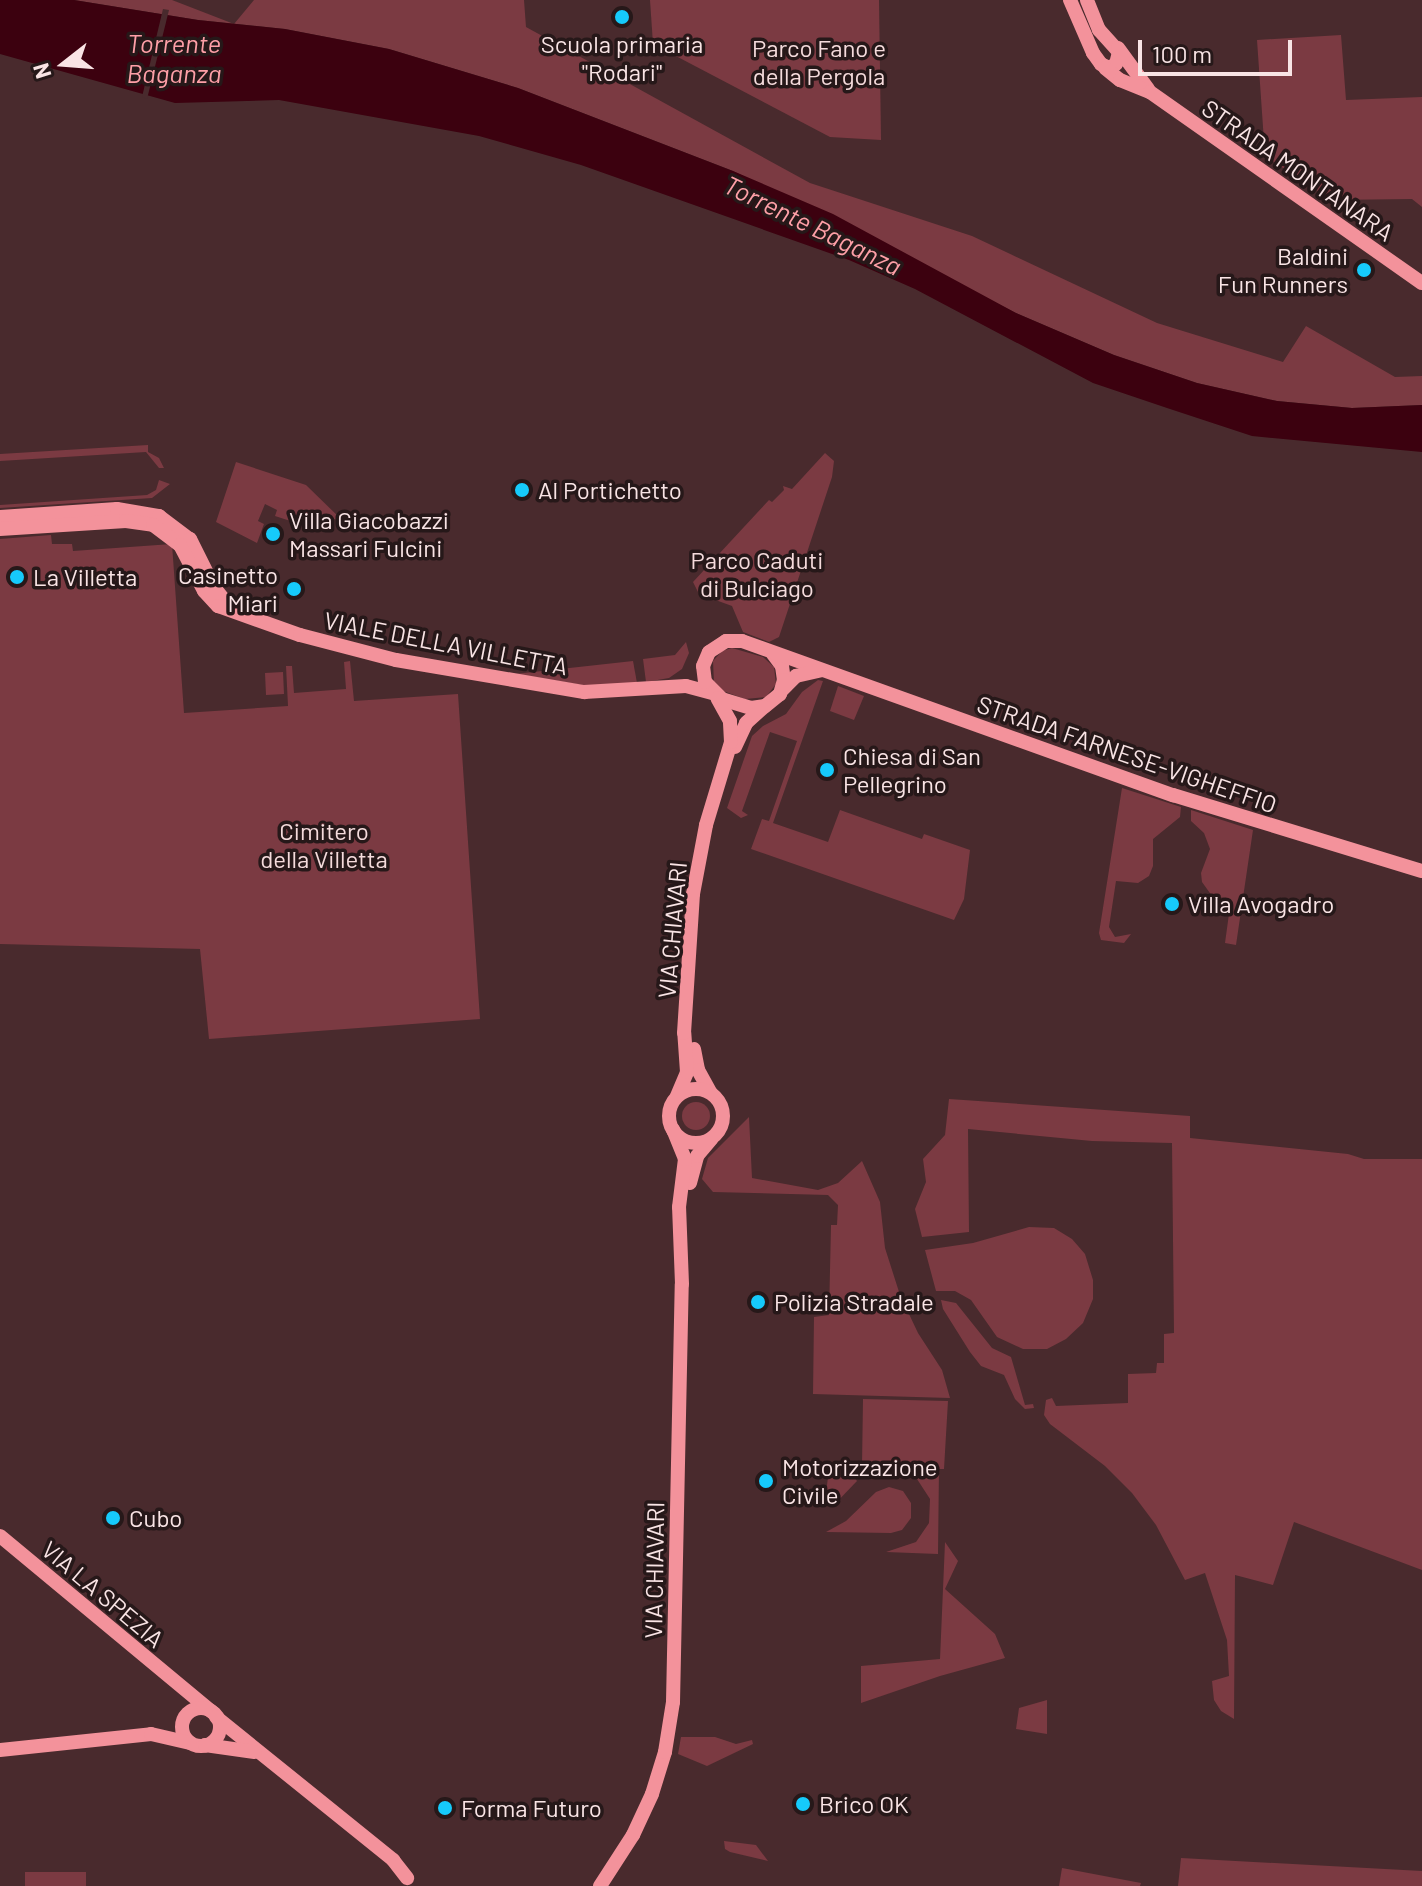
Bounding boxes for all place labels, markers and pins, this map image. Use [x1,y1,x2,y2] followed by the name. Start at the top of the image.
[613,8,631,26] marker: Scuola primaria "Rodari"
[541,30,703,86] place label: Scuola primaria "Rodari"
[1218,242,1348,298] place label: Baldini Fun Runners
[1355,261,1373,279] marker: Baldini Fun Runners
[538,476,682,504] place label: Al Portichetto
[513,481,531,499] marker: Al Portichetto
[289,506,449,562] place label: Villa Giacobazzi Massari Fulcini
[264,525,282,543] marker: Villa Giacobazzi Massari Fulcini
[178,561,278,617] place label: Casinetto Miari
[33,563,137,591] place label: La Villetta
[8,568,26,586] marker: La Villetta
[285,580,303,598] marker: Casinetto Miari
[843,742,981,798] place label: Chiesa di San Pellegrino
[818,761,836,779] marker: Chiesa di San Pellegrino
[1188,890,1334,918] place label: Villa Avogadro
[1163,895,1181,913] marker: Villa Avogadro
[774,1288,934,1316] place label: Polizia Stradale
[749,1293,767,1311] marker: Polizia Stradale
[782,1453,937,1509] place label: Motorizzazione Civile
[757,1472,775,1490] marker: Motorizzazione Civile
[129,1504,182,1532] place label: Cubo
[104,1509,122,1527] marker: Cubo
[819,1790,909,1818] place label: Brico OK
[461,1794,602,1822] place label: Forma Futuro
[794,1795,812,1813] marker: Brico OK
[436,1799,454,1817] marker: Forma Futuro

